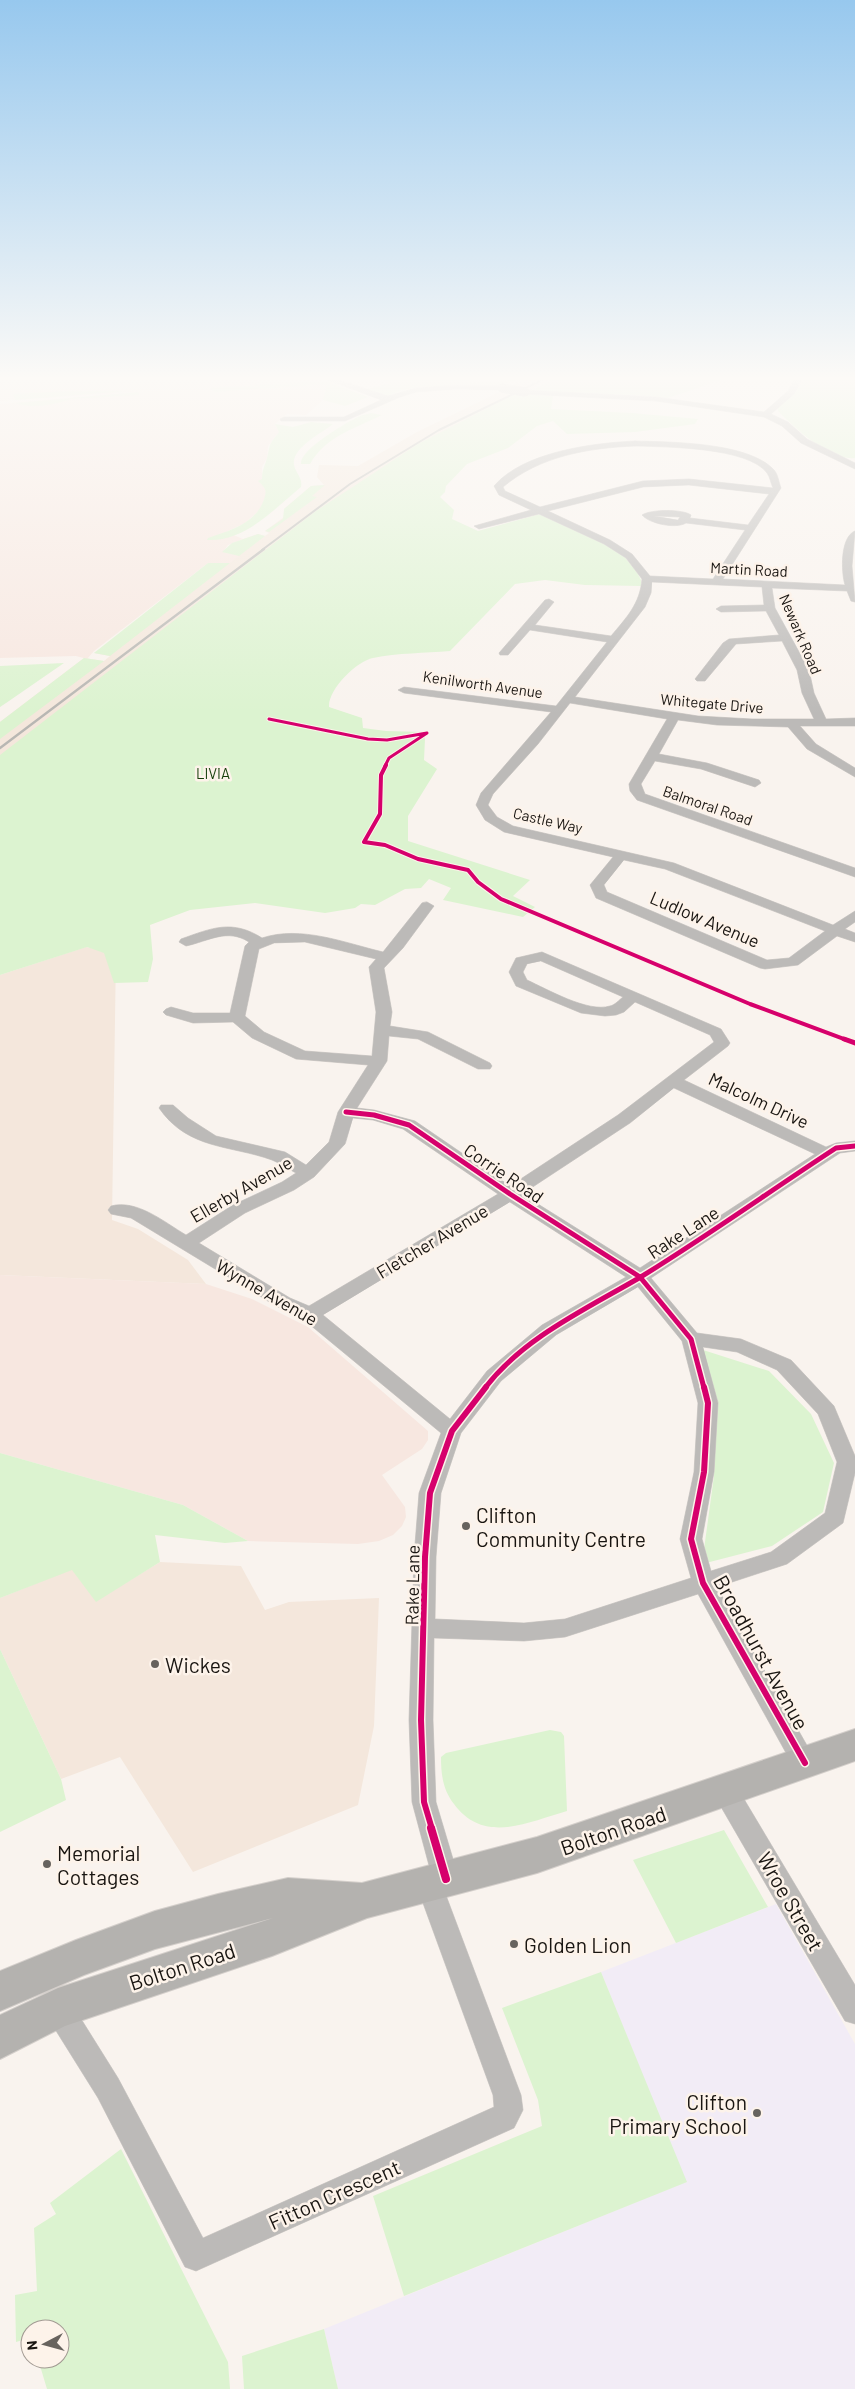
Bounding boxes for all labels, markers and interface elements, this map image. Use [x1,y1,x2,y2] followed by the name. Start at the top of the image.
[710,558,788,580] street label: Martin Road
[776,591,826,677] street label: Newark Road
[422,667,544,701] street label: Kenilworth Avenue
[660,690,764,716] street label: Whitegate Drive
[196,764,230,782] park label: LIVIA
[661,781,755,829] street label: Balmoral Road
[512,803,585,837] street label: Castle Way
[647,886,763,952] street label: Ludlow Avenue
[705,1067,813,1133] street label: Malcolm Drive
[460,1138,548,1208] street label: Corrie Road
[186,1151,296,1227] street label: Ellerby Avenue
[372,1199,492,1283] street label: Fletcher Avenue
[643,1201,723,1263] street label: Rake Lane
[212,1254,322,1330] street label: Wynne Avenue
[476,1502,646,1551] place label: Clifton Community Centre
[460,1520,472,1532] marker: Clifton Community Centre
[400,1544,424,1626] street label: Rake Lane
[709,1570,815,1734] street label: Broadhurst Avenue
[165,1652,231,1677] place label: Wickes
[149,1658,161,1670] marker: Wickes
[557,1800,669,1860] street label: Bolton Road
[57,1840,140,1889] place label: Memorial Cottages
[753,1847,829,1955] street label: Wroe Street
[41,1858,53,1870] marker: Memorial Cottages
[524,1932,631,1957] place label: Golden Lion
[126,1937,238,1995] street label: Bolton Road
[508,1938,520,1950] marker: Golden Lion
[609,2089,747,2138] place label: Clifton Primary School
[751,2107,763,2119] marker: Clifton Primary School
[264,2154,404,2234] street label: Fitton Crescent
[20,2319,70,2369] north arrow
[23,2340,41,2351] text: N

